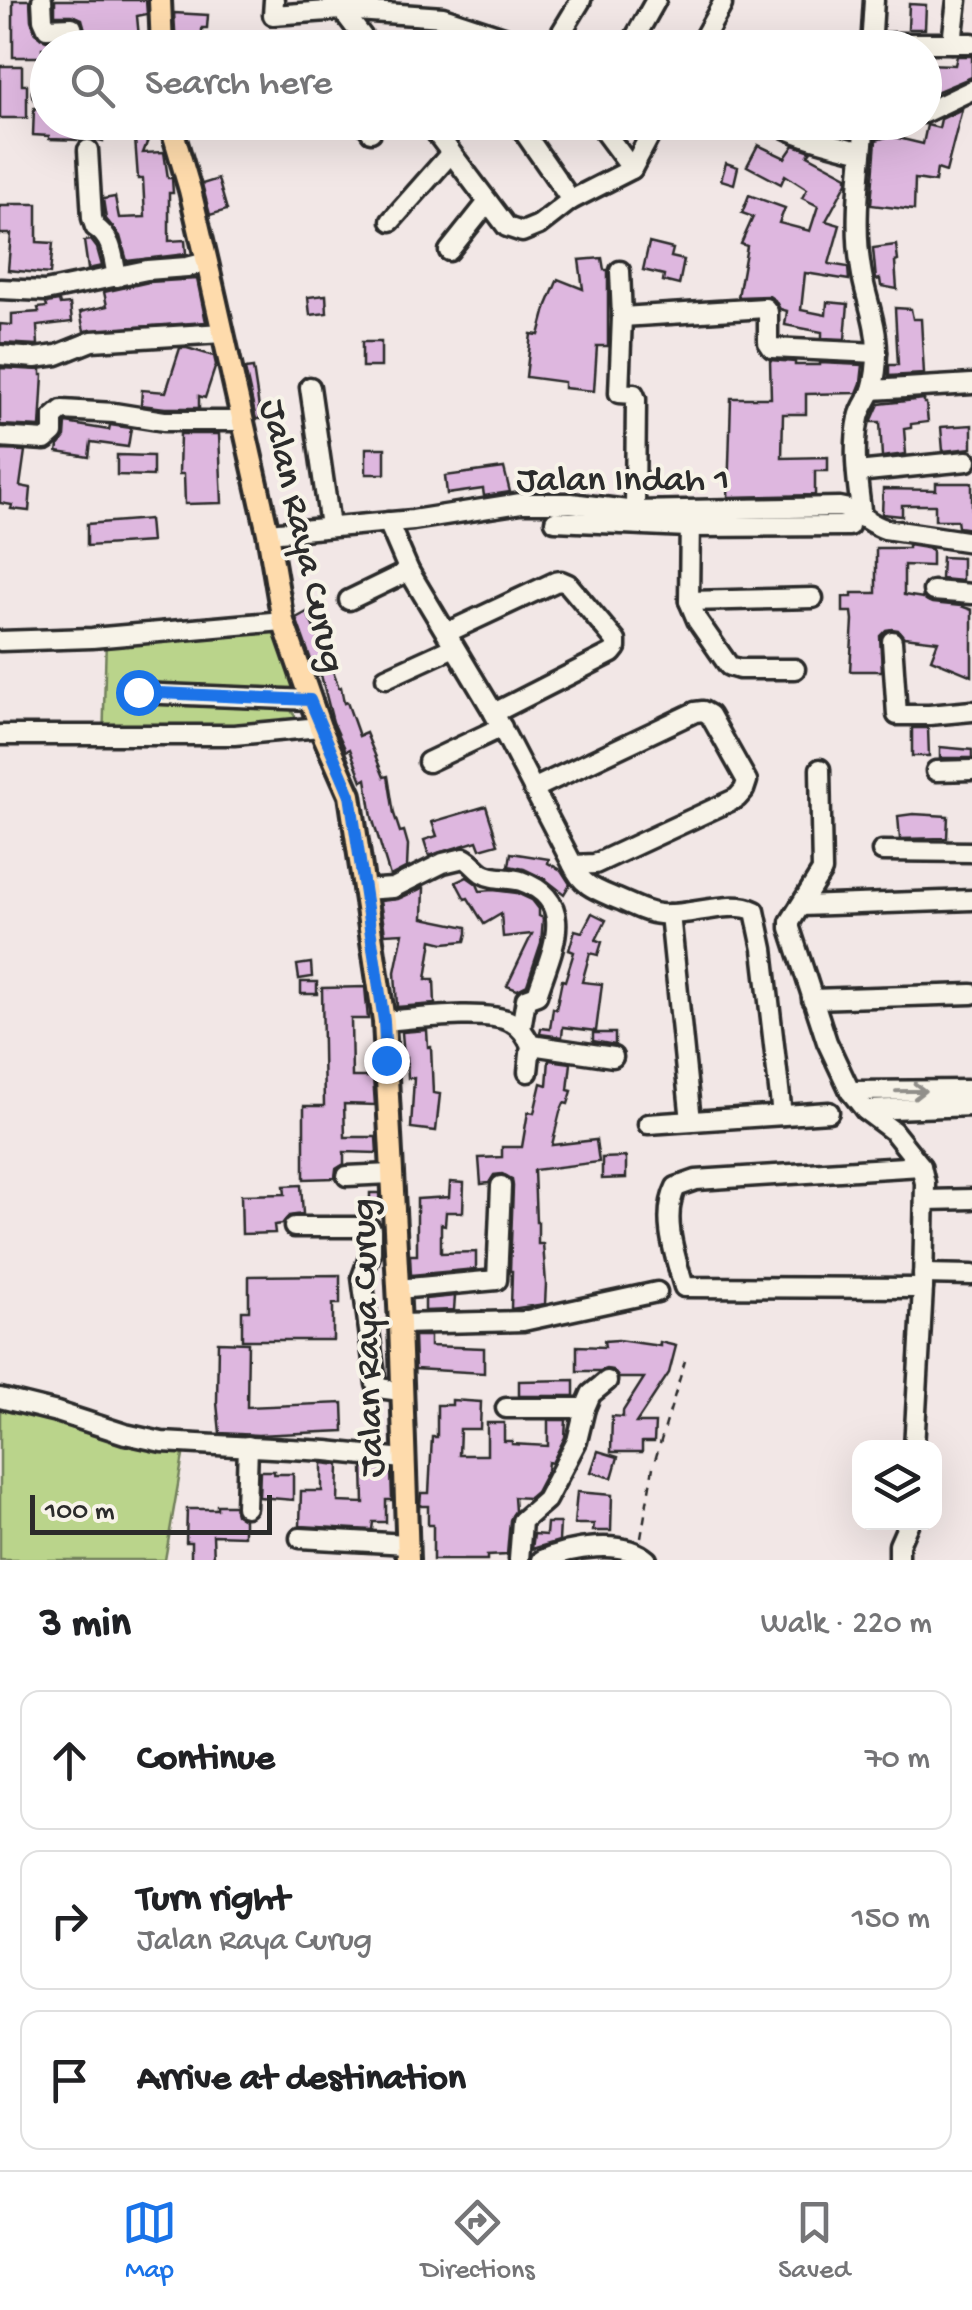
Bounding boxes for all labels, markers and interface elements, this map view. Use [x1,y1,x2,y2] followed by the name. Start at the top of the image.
[30,30,942,140] search box
[65,58,120,113] icon: search
[145,63,332,107] text: Search here
[247,396,353,677] street label: Jalan Raya Curug
[516,460,730,504] street label: Jalan Indah 1
[116,670,162,716] route start
[364,1038,410,1084] route end
[895,1081,927,1100] one-way arrow
[343,1198,397,1478] street label: Jalan Raya Curug
[852,1440,942,1530] map controls
[852,1440,942,1530] button: layers
[30,1490,272,1534] scale bar
[45,1496,115,1529] text: 100 m
[40,1601,131,1650] text: 3 min
[761,1606,932,1644] text: Walk · 220 m
[42,1733,97,1788] icon: ahead
[137,1738,275,1782] text: Continue
[865,1741,930,1779] text: 70 m
[137,1879,289,1923] text: Turn right
[42,1893,97,1948] icon: right
[852,1901,930,1939] text: 150 m
[137,1923,372,1961] text: Jalan Raya Curug
[42,2053,97,2108] icon: arrive
[137,2058,466,2102] text: Arrive at destination
[122,2195,177,2288] tab: Map
[421,2195,535,2288] tab: Directions
[778,2195,850,2288] tab: Saved

